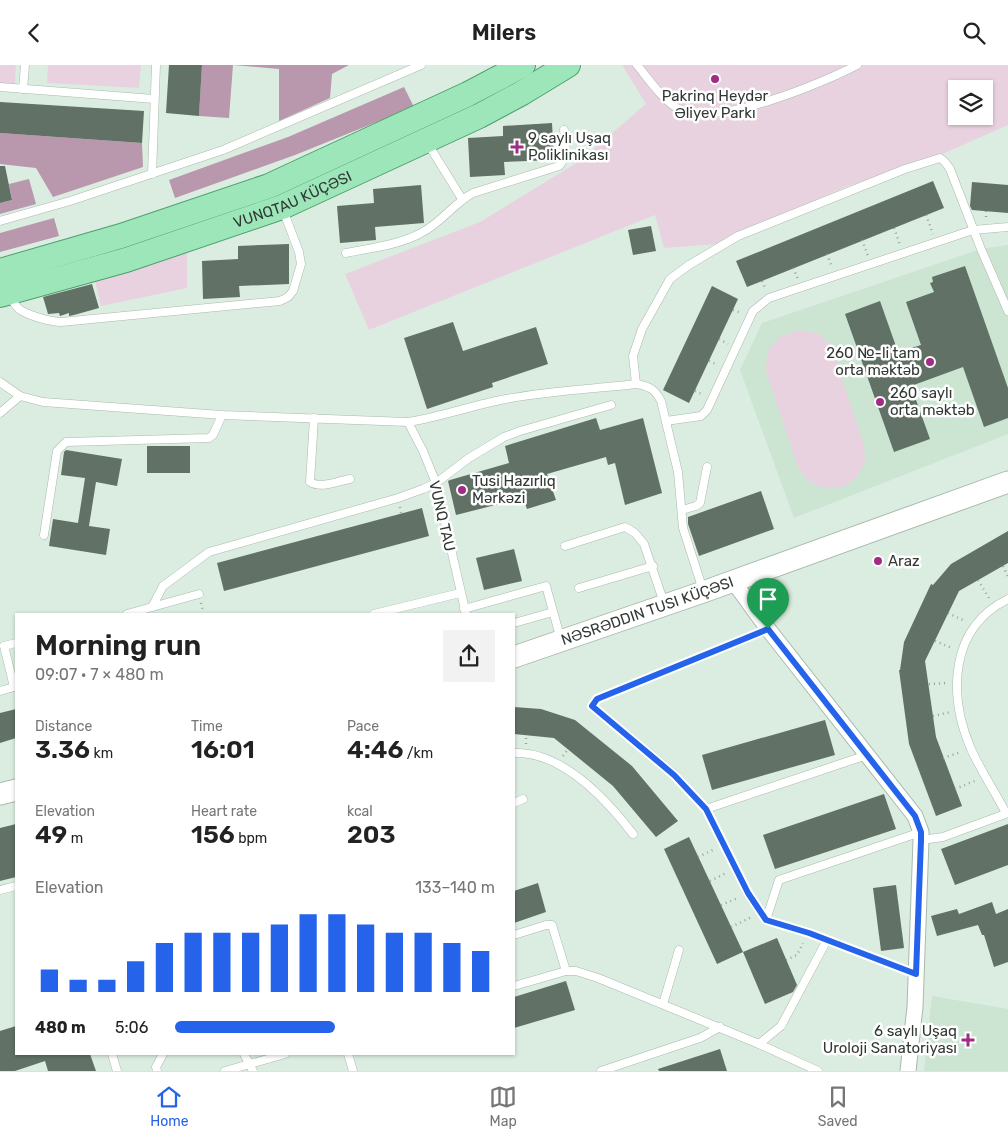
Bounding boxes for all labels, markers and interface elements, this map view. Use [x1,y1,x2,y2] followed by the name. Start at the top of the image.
[20,19,48,47] icon: back
[472,19,536,46] text: Milers
[960,19,988,47] icon: search
[709,73,721,85] marker: Pakrinq Heydər Əliyev Parkı
[948,80,993,125] map controls
[948,80,993,125] button: layers
[662,87,768,122] place label: Pakrinq Heydər Əliyev Parkı
[528,129,611,164] place label: 9 saylı Uşaq Poliklinikası
[510,140,524,154] marker: 9 saylı Uşaq Poliklinikası
[231,167,355,232] street label: VUNQTAU KÜÇƏSI
[826,344,920,379] place label: 260 №-li tam orta məktəb
[924,356,936,368] marker: 260 №-li tam orta məktəb
[890,384,975,419] place label: 260 saylı orta məktəb
[874,396,886,408] marker: 260 saylı orta məktəb
[472,472,556,507] place label: Tusi Hazırlıq Mərkəzi
[425,479,459,553] street label: VUNQ TAU
[456,484,468,496] marker: Tusi Hazırlıq Mərkəzi
[888,552,920,570] place label: Araz
[872,555,884,567] marker: Araz
[559,573,736,649] street label: NƏSRƏDDIN TUSI KÜÇƏSI
[747,578,789,629] pin
[754,585,782,613] icon: arrive
[35,629,201,662] text: Morning run
[443,630,495,682] button: share
[35,665,164,684] text: 09:07 · 7 × 480 m
[35,718,92,735] text: Distance
[191,718,223,735] text: Time
[347,718,379,735] text: Pace
[35,735,90,764] text: 3.36
[191,735,255,764] text: 16:01
[347,735,403,764] text: 4:46
[90,745,113,762] text: km
[403,745,433,762] text: /km
[35,803,95,820] text: Elevation
[191,803,257,820] text: Heart rate
[347,803,373,820] text: kcal
[35,820,67,849] text: 49
[191,820,235,849] text: 156
[347,820,396,849] text: 203
[67,830,83,847] text: m
[235,830,267,847] text: bpm
[35,878,104,897] text: Elevation
[415,878,495,897] text: 133–140 m
[35,1018,86,1037] text: 480 m
[115,1018,148,1037] text: 5:06
[823,1022,957,1057] place label: 6 saylı Uşaq Uroloji Sanatoriyası
[961,1033,975,1047] marker: 6 saylı Uşaq Uroloji Sanatoriyası
[150,1083,189,1130] tab: Home
[489,1083,517,1130] tab: Map
[818,1083,858,1130] tab: Saved

